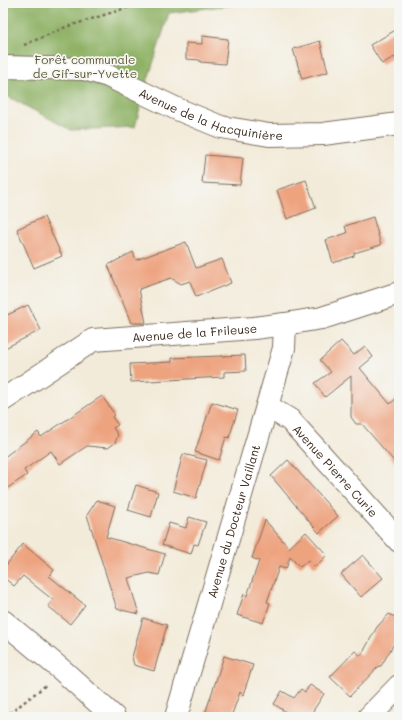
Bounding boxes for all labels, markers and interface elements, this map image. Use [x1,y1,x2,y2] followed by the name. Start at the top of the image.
[33,51,137,81] park label: Forêt communale de Gif-sur-Yvette
[137,84,283,143] street label: Avenue de la Hacquinière
[131,320,258,345] street label: Avenue de la Frileuse
[290,421,382,520] street label: Avenue Pierre Curie
[203,442,263,600] street label: Avenue du Docteur Vaillant

